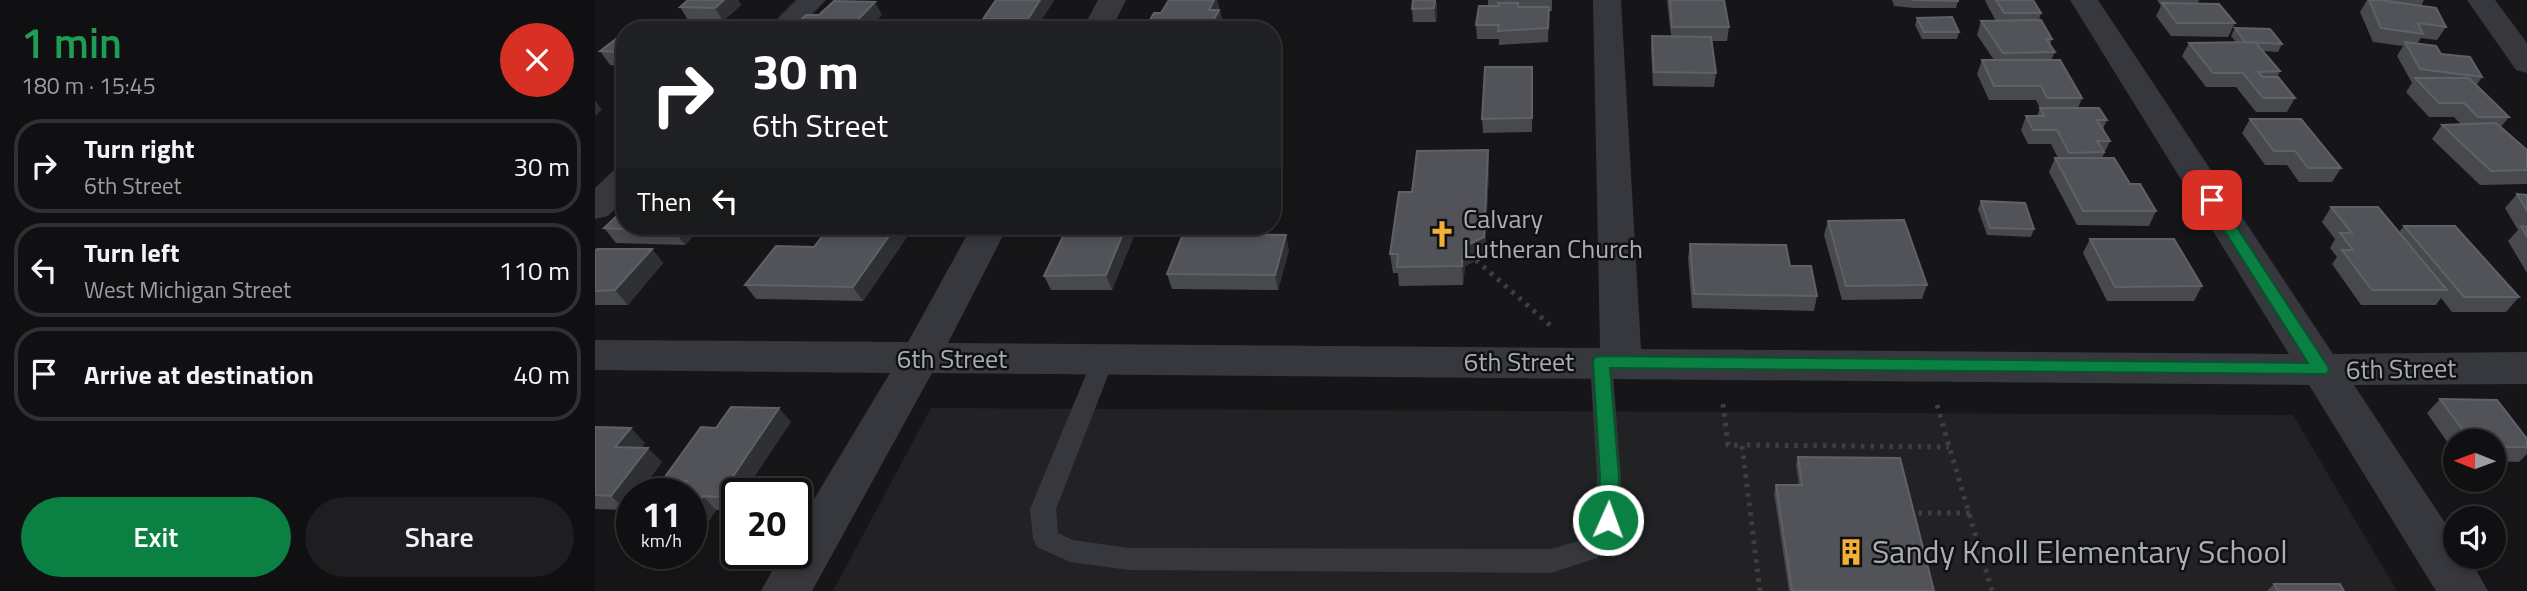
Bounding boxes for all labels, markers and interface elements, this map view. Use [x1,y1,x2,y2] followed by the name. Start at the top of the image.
[21,10,122,74] text: 1 min
[500,23,574,97] button: close
[752,33,859,108] text: 30 m
[637,49,728,140] icon: right
[21,68,156,103] text: 180 m · 15:45
[752,101,888,149] text: 6th Street
[84,129,195,168] text: Turn right
[25,147,63,185] icon: right
[513,147,570,186] text: 30 m
[84,168,182,203] text: 6th Street
[2182,170,2242,230] pin
[2193,181,2231,219] icon: arrive
[637,182,692,221] text: Then
[706,182,744,220] icon: left
[1463,199,1643,268] place label: Calvary Lutheran Church
[1427,219,1457,249] church icon: Calvary Lutheran Church
[84,233,179,272] text: Turn left
[25,251,63,289] icon: left
[499,251,570,290] text: 110 m
[84,272,291,307] text: West Michigan Street
[897,339,1007,378] street label: 6th Street
[1464,342,1574,381] street label: 6th Street
[2345,348,2457,389] street label: 6th Street
[25,355,63,393] icon: arrive
[84,355,314,394] text: Arrive at destination
[513,355,570,394] text: 40 m
[2443,429,2506,492] north arrow
[2443,429,2506,569] map controls
[721,478,812,569] speed limit sign: 20
[1571,483,1645,557] position arrow
[642,487,681,541] text: 11
[21,497,291,577] button: Exit
[305,497,574,577] button: Share
[2443,506,2506,569] button: sound
[641,527,682,554] text: km/h
[1872,527,2288,575] place label: Sandy Knoll Elementary School
[1836,537,1866,567] building icon: Sandy Knoll Elementary School

